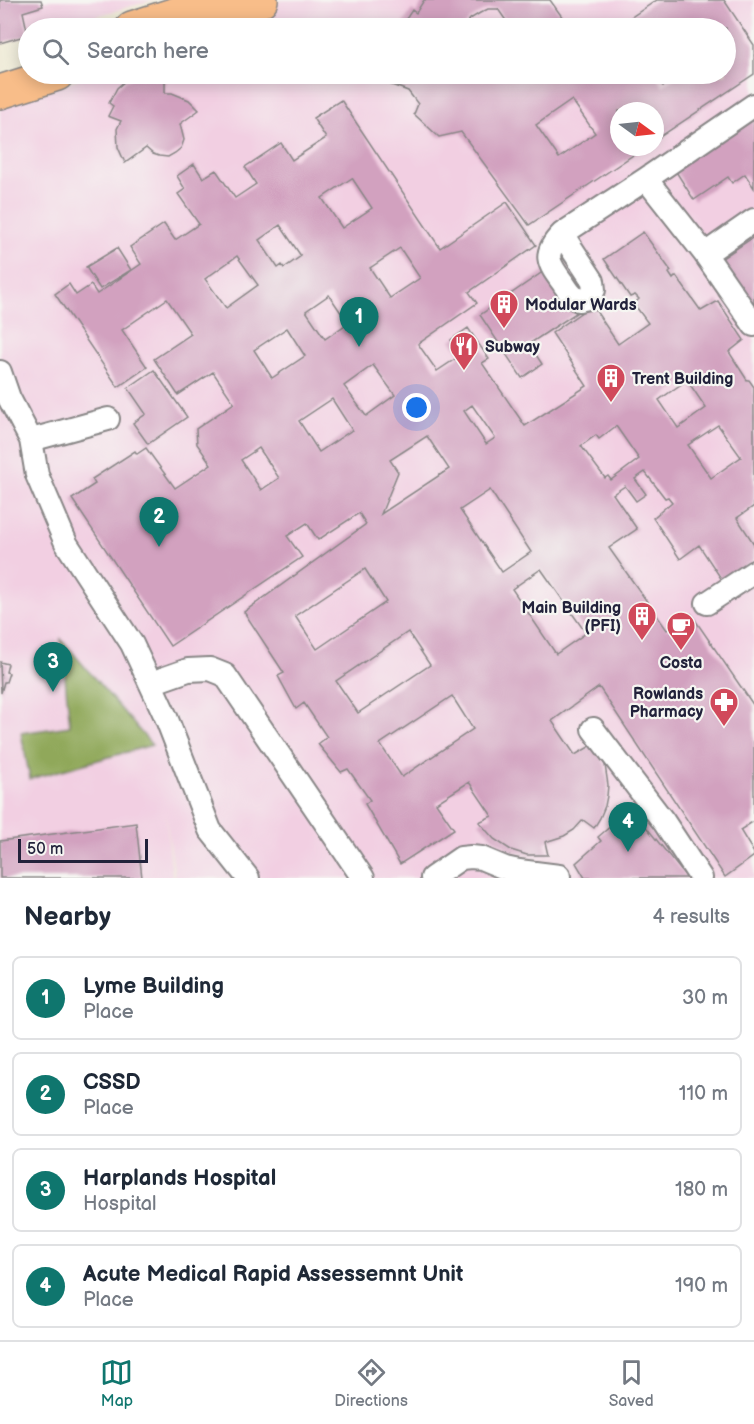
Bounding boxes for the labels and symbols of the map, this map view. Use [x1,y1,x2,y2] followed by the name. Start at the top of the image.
[610,102,664,156] north arrow
[488,288,520,330] building icon: Modular Wards
[525,296,637,315] place label: Modular Wards
[340,298,378,347] pin: 1
[448,330,480,372] restaurant icon: Subway
[485,338,541,357] place label: Subway
[595,362,627,404] building icon: Trent Building
[632,370,733,389] place label: Trent Building
[402,393,431,422] your location
[140,498,178,547] pin: 2
[521,599,621,636] place label: Main Building (PFI)
[626,600,658,642] building icon: Main Building (PFI)
[665,610,697,652] cafe icon: Costa
[34,642,72,692] pin: 3
[660,654,702,673] place label: Costa
[630,685,704,722] place label: Rowlands Pharmacy
[708,686,740,728] pharmacy icon: Rowlands Pharmacy
[608,802,648,852] pin: 4
[18,836,148,864] scale bar

